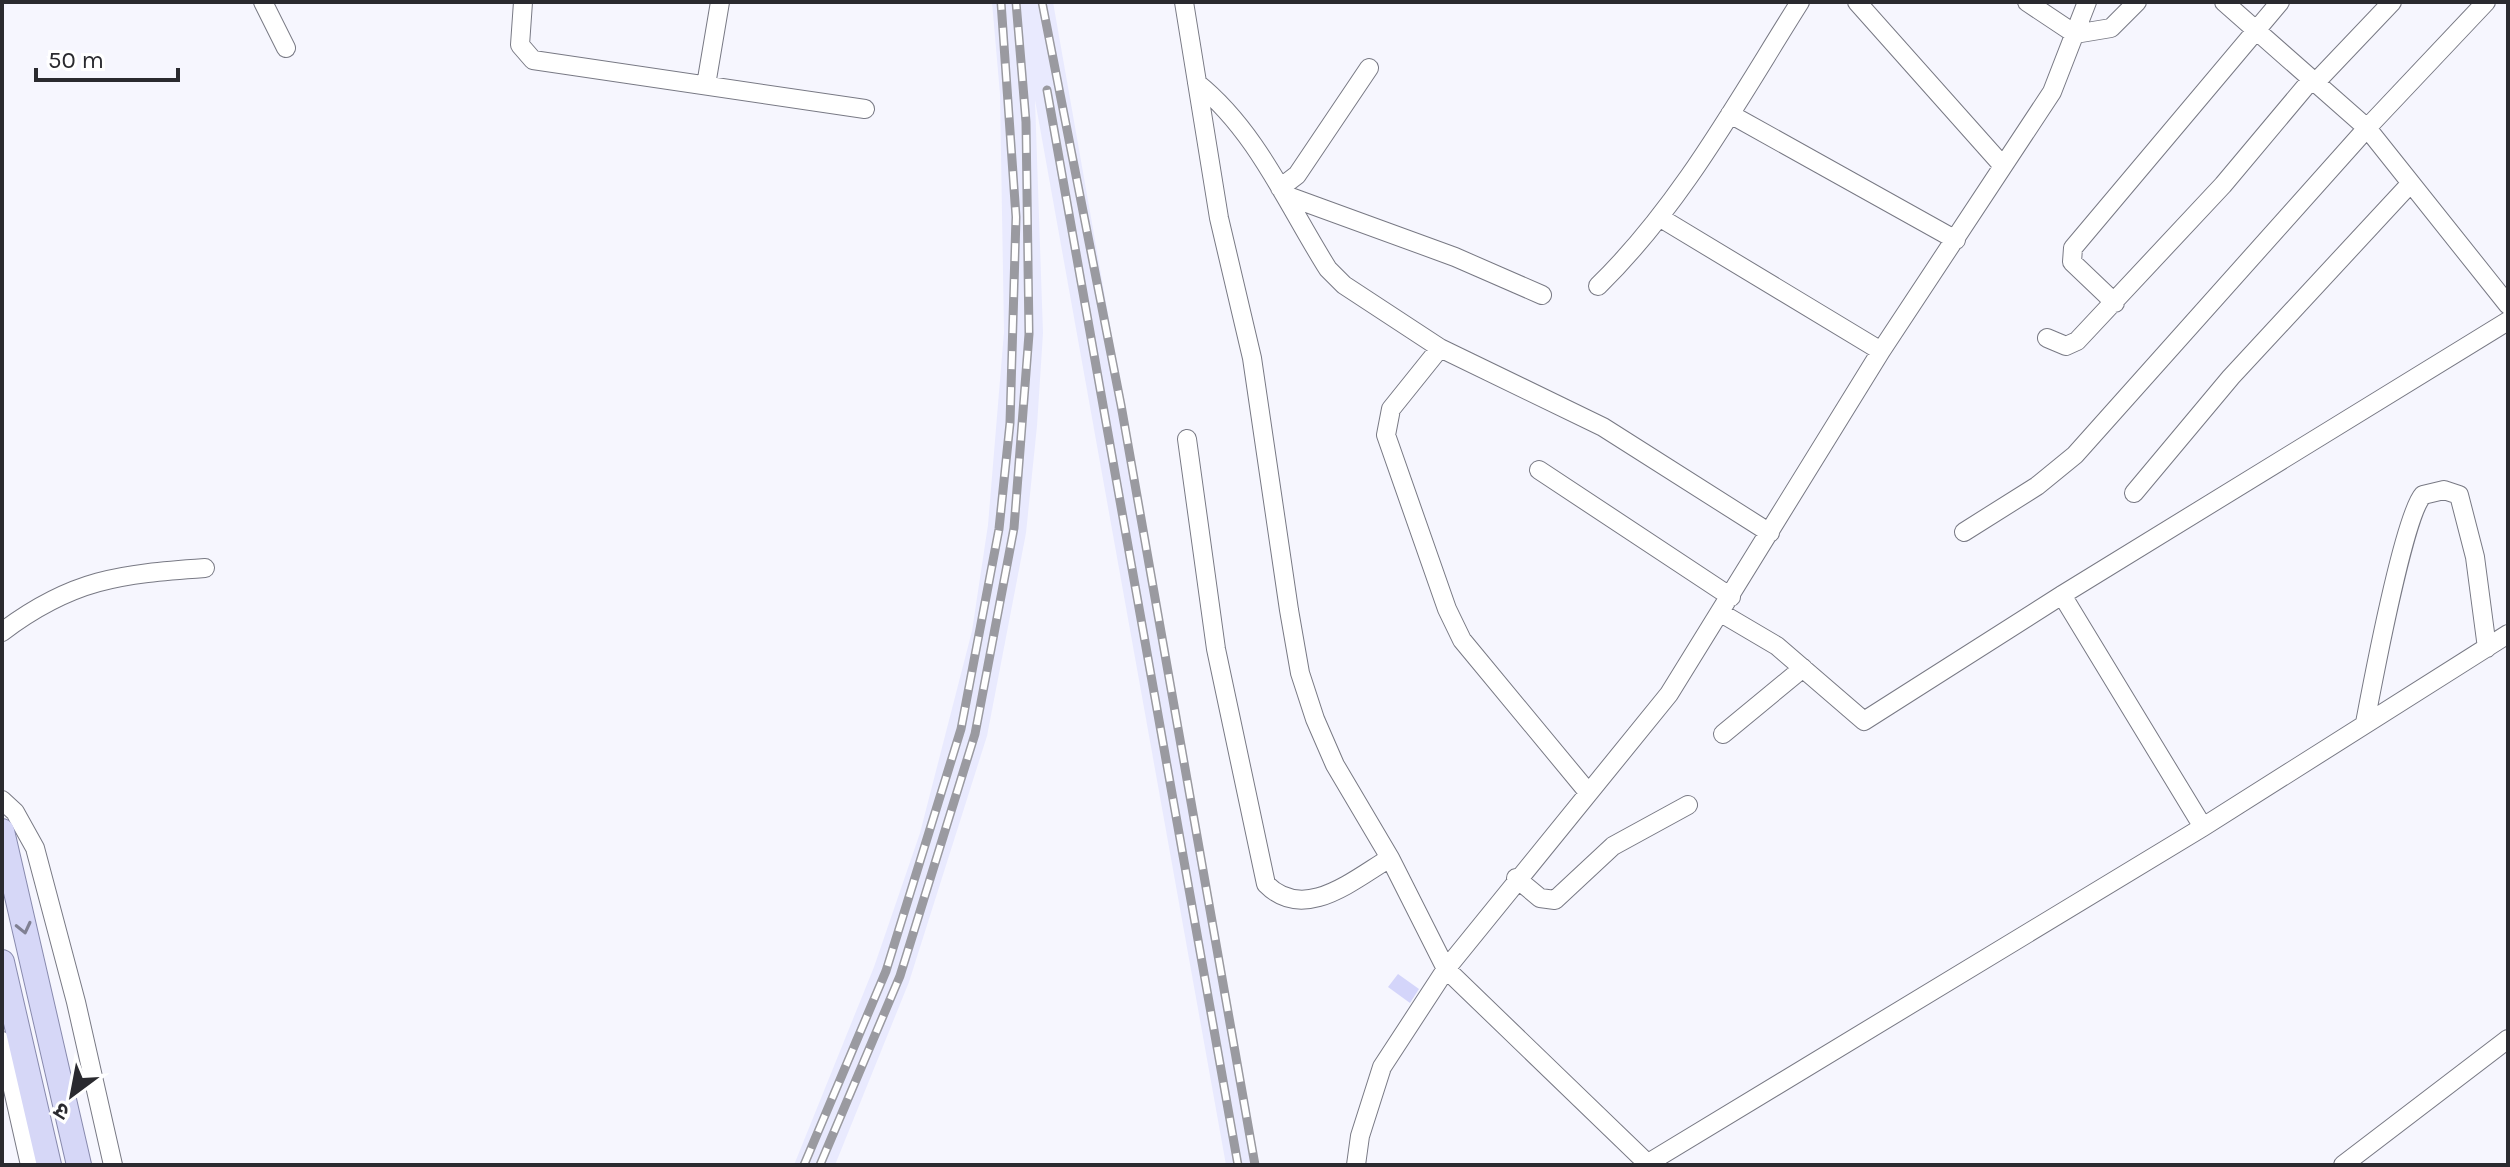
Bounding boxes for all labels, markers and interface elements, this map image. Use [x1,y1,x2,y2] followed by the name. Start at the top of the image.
[36,32,178,82] scale bar
[48,46,104,74] text: 50 m
[15,921,32,934] one-way arrow
[32,1055,112,1135] north arrow
[49,1096,74,1126] text: उ

